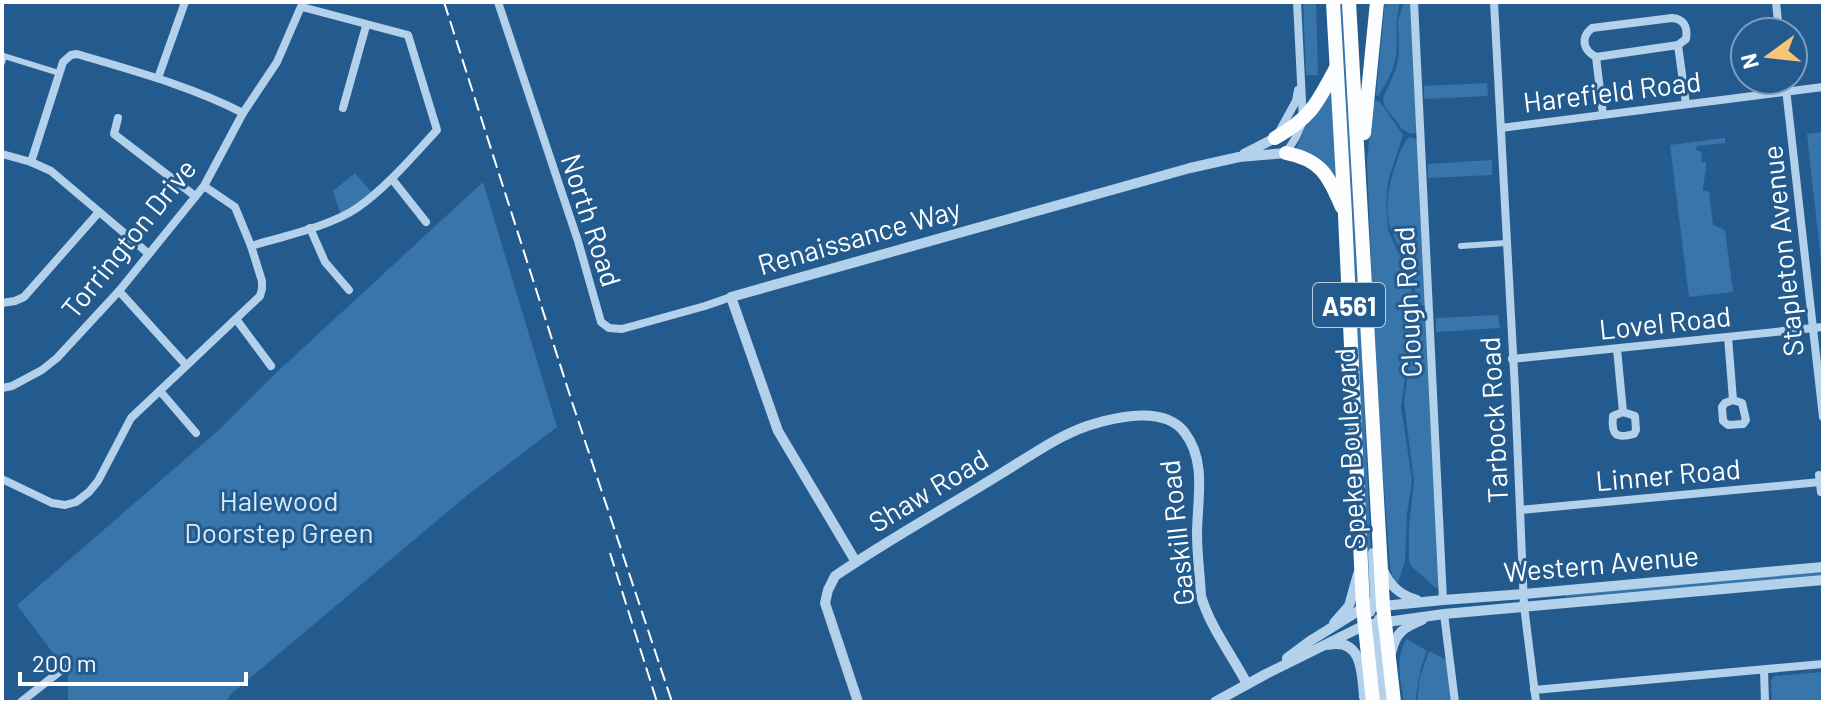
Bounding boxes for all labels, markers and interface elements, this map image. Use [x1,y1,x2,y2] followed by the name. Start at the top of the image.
[1729,16,1809,96] north arrow
[1734,51,1763,72] text: N
[1521,63,1703,119] street label: Harefield Road
[1754,144,1810,358] street label: Stapleton Avenue
[555,149,629,291] street label: North Road
[53,152,203,324] street label: Torrington Drive
[754,191,964,281] street label: Renaissance Way
[1386,226,1428,378] street label: Clough Road
[1313,283,1385,327] road number: A561
[1597,298,1733,346] street label: Lovel Road
[1472,336,1514,504] street label: Tarbock Road
[1327,347,1371,551] street label: Speke Boulevard
[862,441,994,539] street label: Shaw Road
[1594,451,1742,497] street label: Linner Road
[1151,458,1201,608] street label: Gaskill Road
[184,483,374,549] park label: Halewood Doorstep Green
[1502,538,1700,588] street label: Western Avenue
[20,636,246,686] scale bar
[32,648,97,677] text: 200 m

